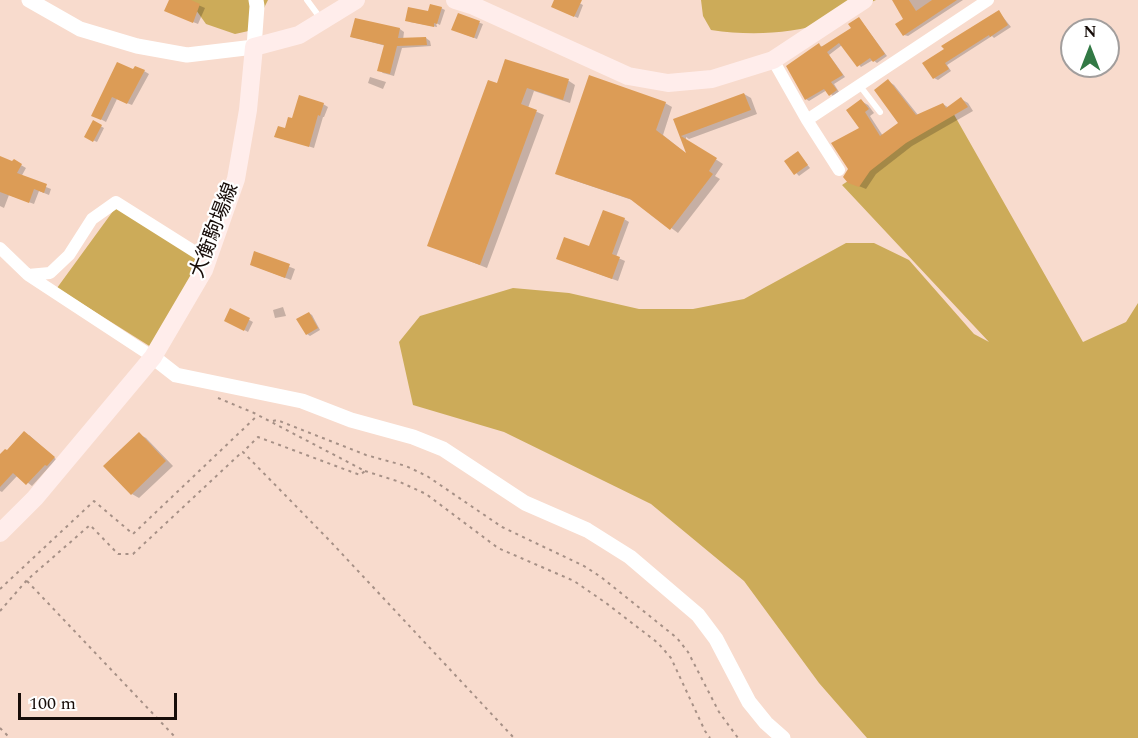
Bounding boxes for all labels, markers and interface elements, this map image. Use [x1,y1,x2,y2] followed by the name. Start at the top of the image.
[1060,18,1120,78] north arrow
[1083,20,1097,44] text: N
[187,180,245,282] street label: 大衡駒場線
[21,681,180,719] scale bar
[29,690,76,717] text: 100 m

